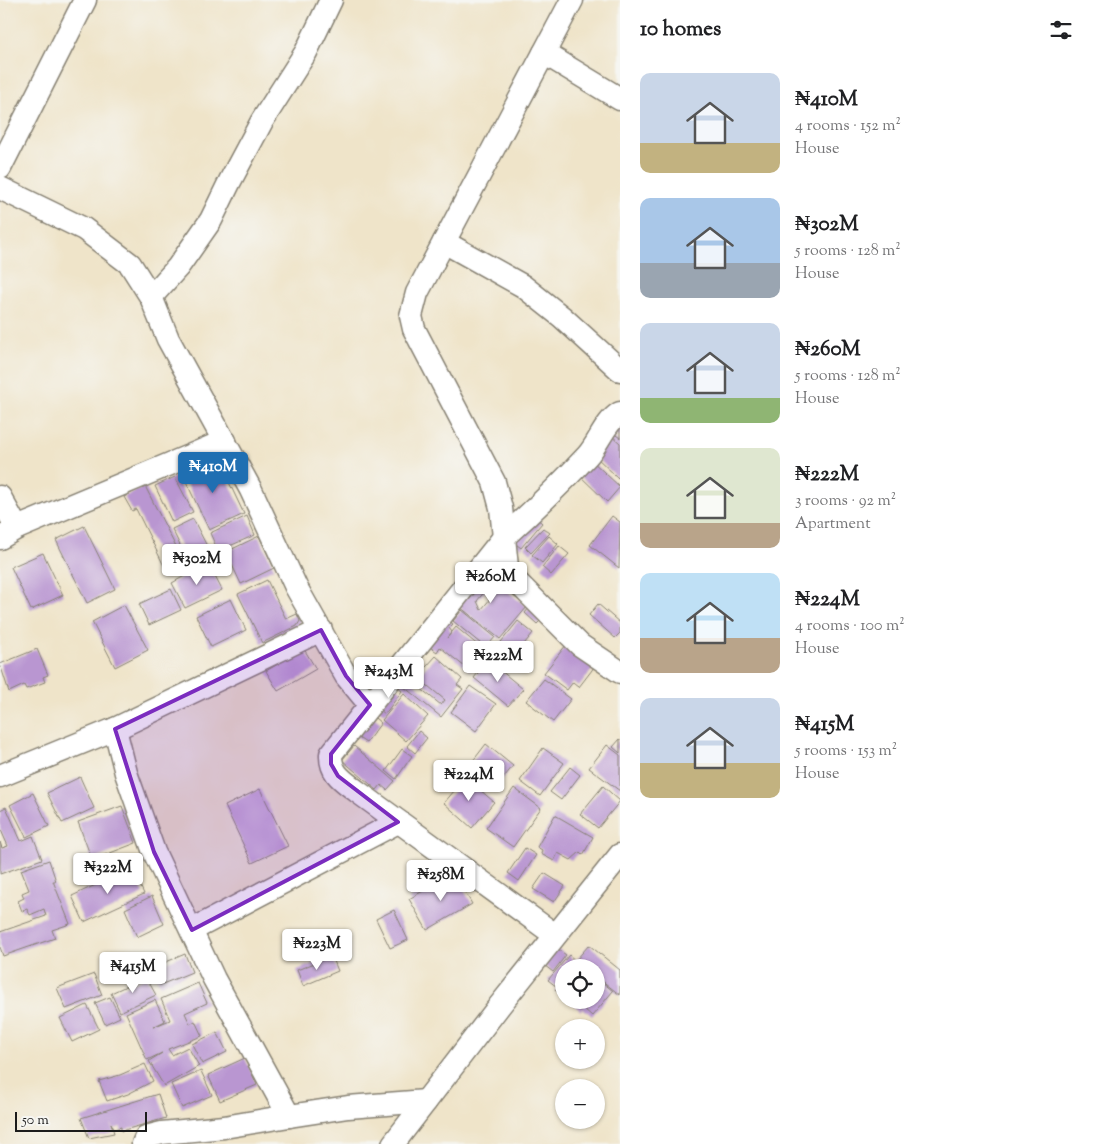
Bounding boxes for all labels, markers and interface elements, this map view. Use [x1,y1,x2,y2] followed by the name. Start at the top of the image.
[640,15,721,45] text: 10 homes
[1047,16,1075,44] icon: filters
[795,85,858,115] text: ₦410M
[680,93,740,153] icon: home
[795,115,901,138] text: 4 rooms · 152 m²
[795,138,839,161] text: House
[795,210,859,240] text: ₦302M
[680,218,740,278] icon: home
[795,240,901,263] text: 5 rooms · 128 m²
[795,263,839,286] text: House
[795,335,861,365] text: ₦260M
[680,343,740,403] icon: home
[795,365,901,388] text: 5 rooms · 128 m²
[795,388,839,411] text: House
[178,452,248,494] pin: ₦410M
[189,456,237,479] text: ₦410M
[795,460,859,490] text: ₦222M
[680,468,740,528] icon: home
[795,490,896,513] text: 3 rooms · 92 m²
[795,513,871,536] text: Apartment
[162,544,232,586] pin: ₦302M
[173,548,221,571] text: ₦302M
[456,562,526,604] pin: ₦260M
[466,566,516,589] text: ₦260M
[795,585,860,615] text: ₦224M
[680,593,740,653] icon: home
[795,615,905,638] text: 4 rooms · 100 m²
[795,638,839,661] text: House
[463,640,533,683] pin: ₦222M
[474,645,522,668] text: ₦222M
[354,656,424,699] pin: ₦243M
[365,661,413,684] text: ₦243M
[795,710,854,740] text: ₦415M
[680,718,740,778] icon: home
[795,740,897,763] text: 5 rooms · 153 m²
[434,760,504,802] pin: ₦224M
[795,763,839,786] text: House
[444,764,494,787] text: ₦224M
[73,852,143,895] pin: ₦322M
[84,857,132,880] text: ₦322M
[406,860,476,902] pin: ₦258M
[417,864,465,887] text: ₦258M
[282,928,352,971] pin: ₦223M
[293,933,341,956] text: ₦223M
[98,952,168,994] pin: ₦415M
[110,956,156,979] text: ₦415M
[555,959,605,1129] map controls
[555,959,605,1009] button: locate
[555,1019,605,1069] button: +
[555,1079,605,1129] button: −
[15,1109,148,1132] scale bar
[22,1111,49,1131] text: 50 m

